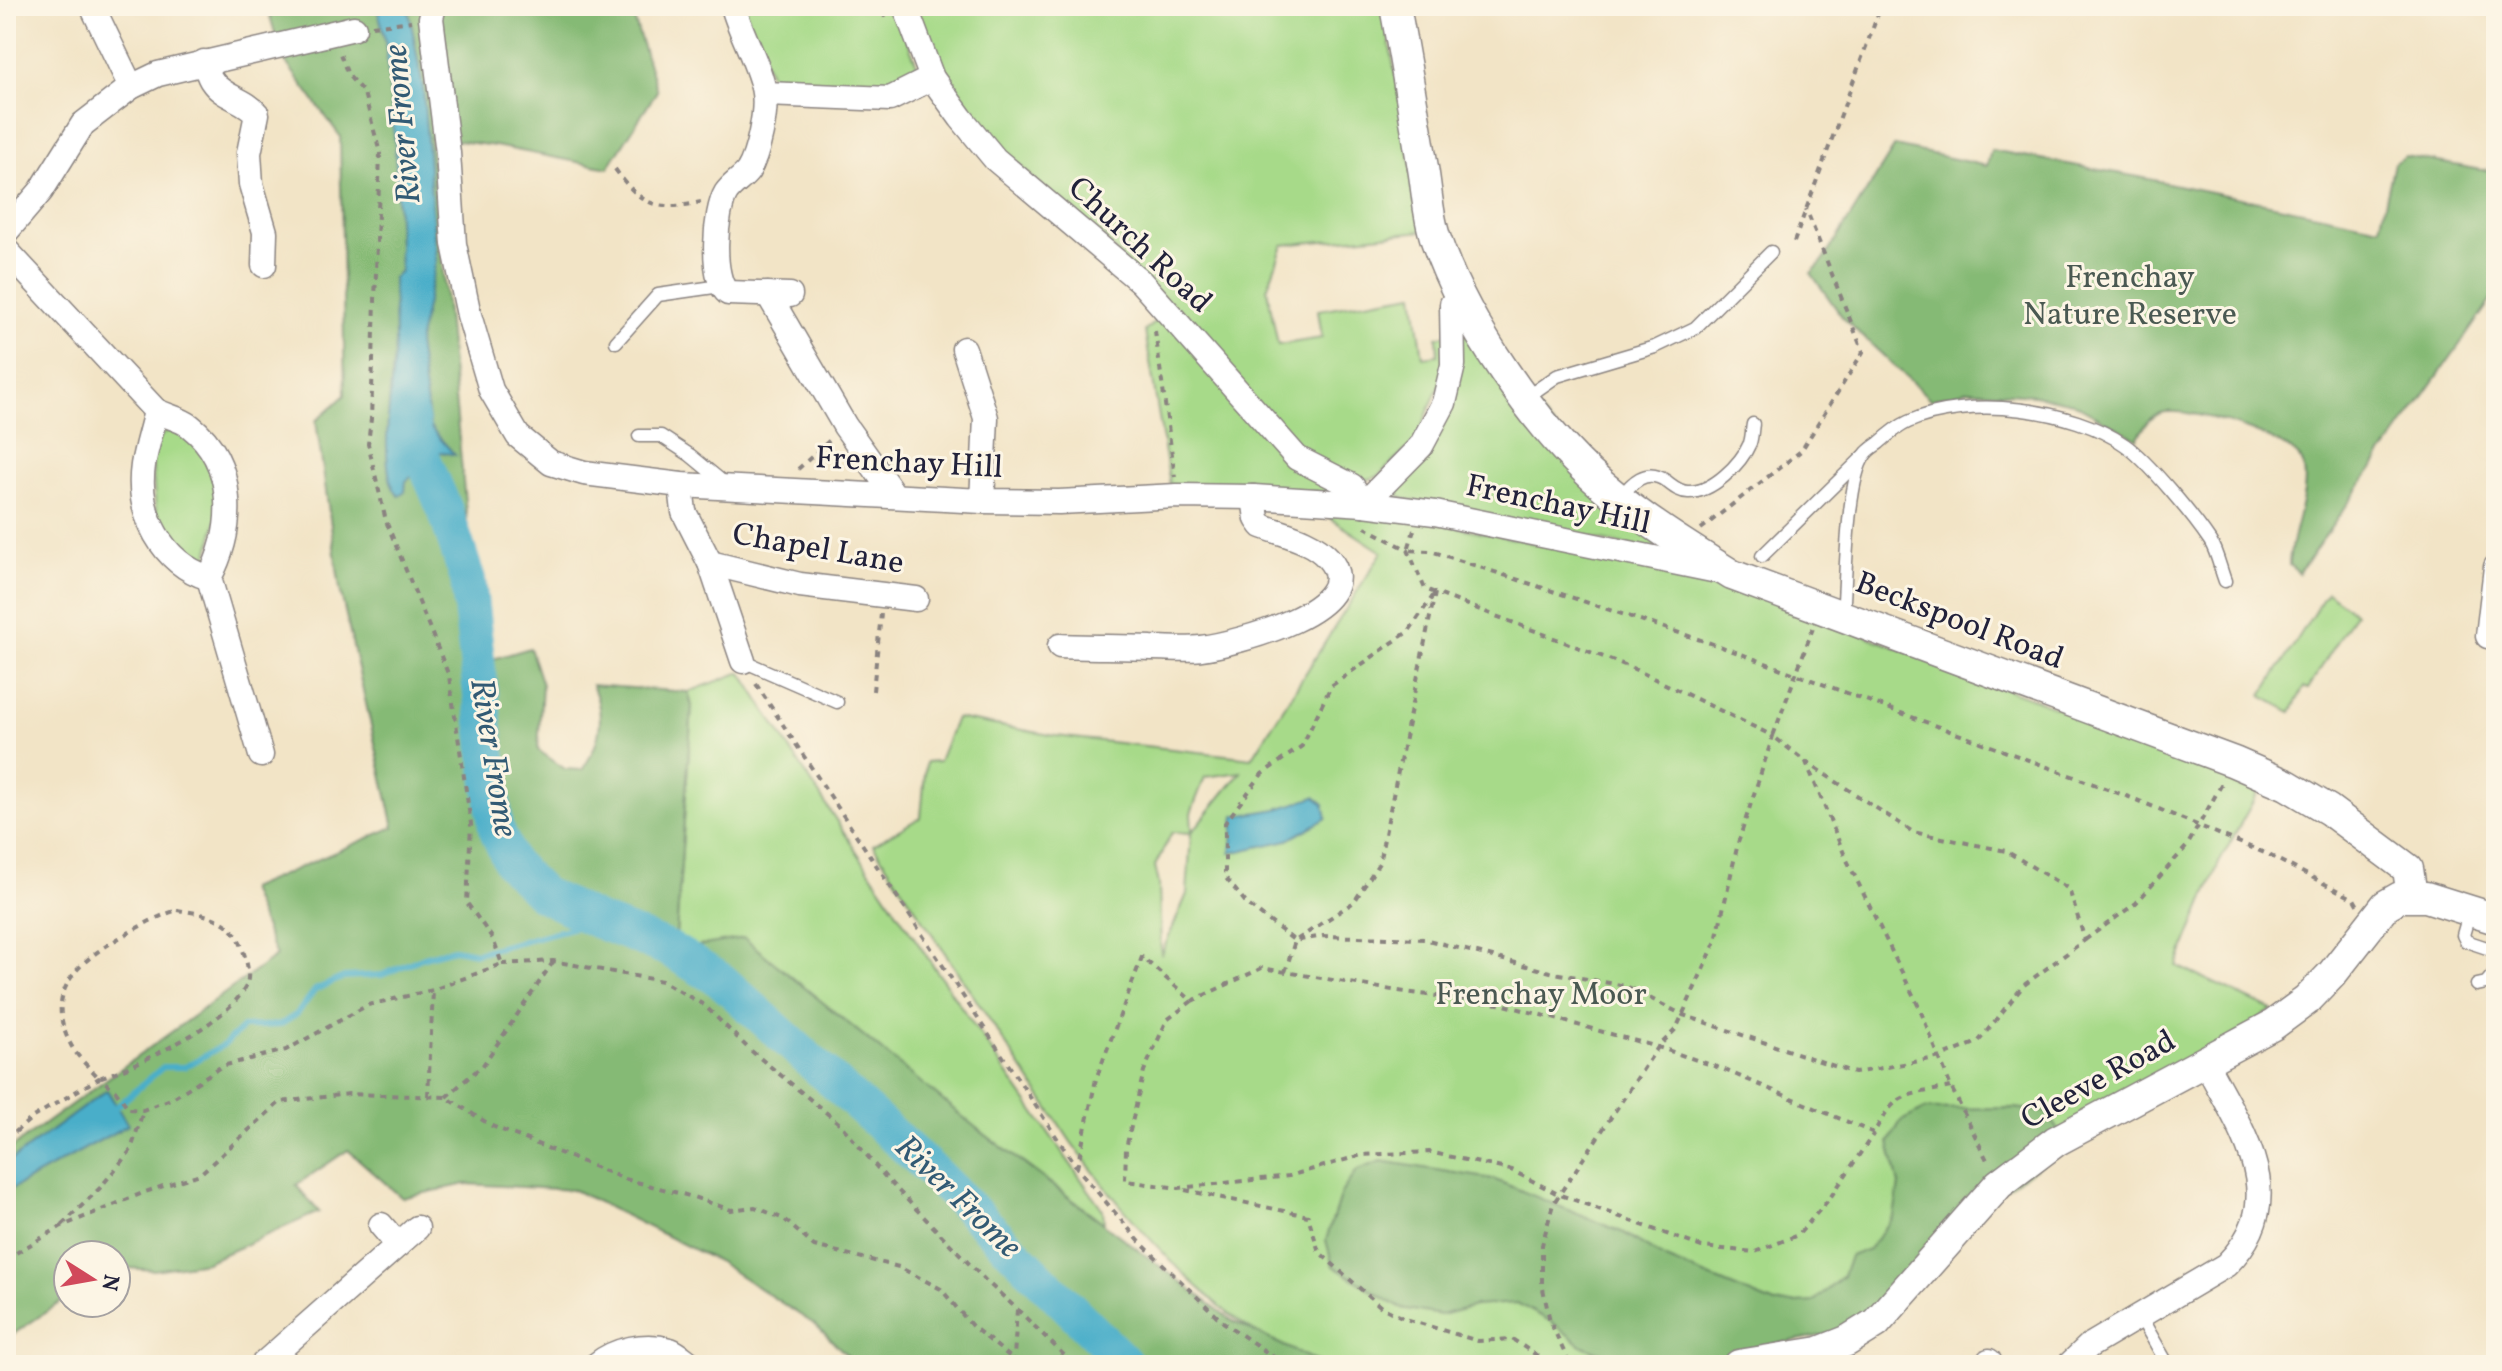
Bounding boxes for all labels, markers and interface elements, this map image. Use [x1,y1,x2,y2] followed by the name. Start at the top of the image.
[374,42,434,206] water label: River Frome
[1057,168,1221,324] street label: Church Road
[2023,257,2237,338] park label: Frenchay Nature Reserve
[814,437,1004,491] street label: Frenchay Hill
[1462,465,1654,547] street label: Frenchay Hill
[729,513,907,587] street label: Chapel Lane
[1848,562,2070,682] street label: Beckspool Road
[456,675,528,841] water label: River Frome
[1435,974,1647,1018] park label: Frenchay Moor
[2014,1020,2184,1142] street label: Cleeve Road
[883,1126,1031,1271] water label: River Frome
[52,1239,132,1319] north arrow
[92,1272,126,1293] text: N

